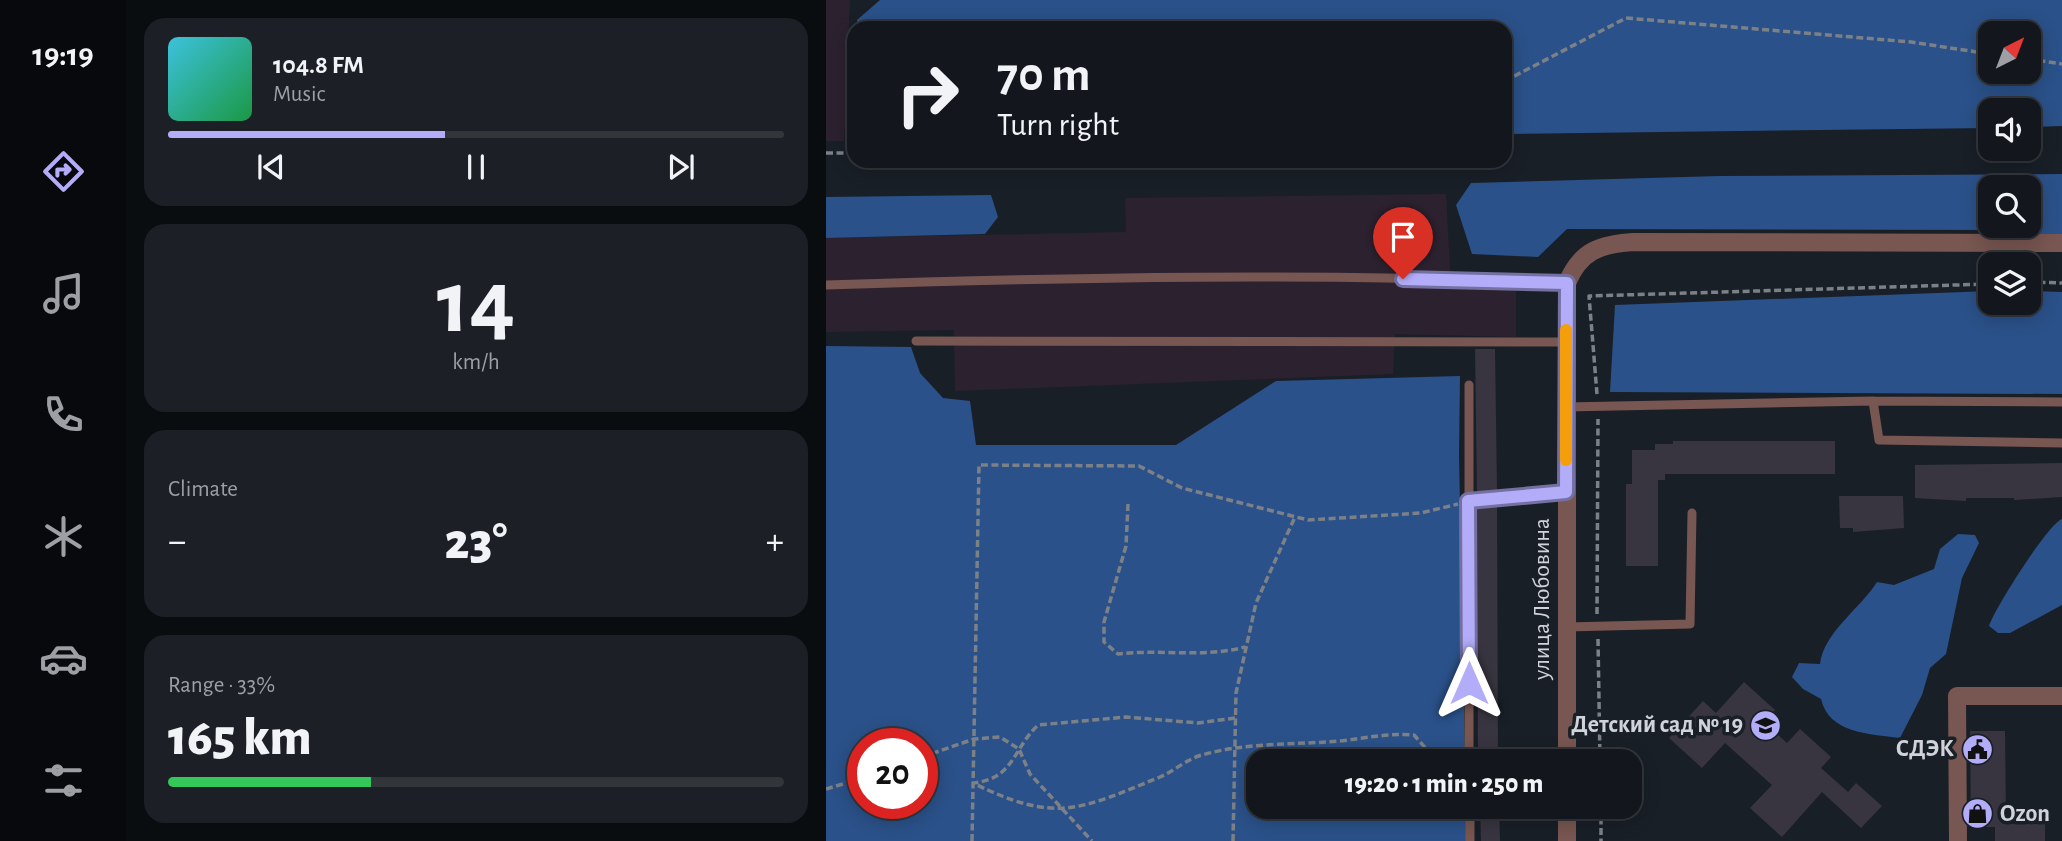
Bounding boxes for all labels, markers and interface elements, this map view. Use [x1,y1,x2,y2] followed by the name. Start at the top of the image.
[1978,21,2040,84] north arrow
[1978,21,2041,315] map controls
[32,39,94,71] text: 19:19
[882,49,973,140] icon: right
[997,51,1091,100] text: 70 m
[273,52,364,78] text: 104.8 FM
[273,83,325,106] text: Music
[1978,98,2041,161] button: sound
[997,109,1119,141] text: Turn right
[39,147,88,196] icon: directions
[252,148,290,186] icon: previous
[457,148,495,186] icon: pause
[662,148,700,186] icon: next
[1978,175,2041,238] button: search
[1373,207,1433,279] pin
[1384,218,1422,256] icon: arrive
[1978,252,2041,315] button: layers
[437,258,515,349] text: 14
[39,269,88,318] icon: music
[452,351,500,374] text: km/h
[39,390,88,439] icon: phone
[168,478,238,501] text: Climate
[39,512,88,561] icon: climate
[445,516,507,568] text: 23°
[1530,518,1554,681] street label: улица Любовина
[168,523,186,561] text: −
[766,523,784,561] text: +
[39,634,88,683] icon: car
[1432,646,1506,720] position arrow
[168,674,275,697] text: Range · 33%
[1749,708,1783,742] school or university icon: Детский сад № 19
[168,712,312,764] text: 165 km
[1571,713,1743,737] place label: Детский сад № 19
[847,728,938,819] speed limit sign: 20
[1960,732,1994,766] public building icon: СДЭК
[1896,737,1954,761] place label: СДЭК
[39,756,88,805] icon: filters
[1345,771,1543,797] text: 19:20 · 1 min · 250 m
[1960,797,1994,831] shop icon: Ozon
[2000,802,2050,826] place label: Ozon

